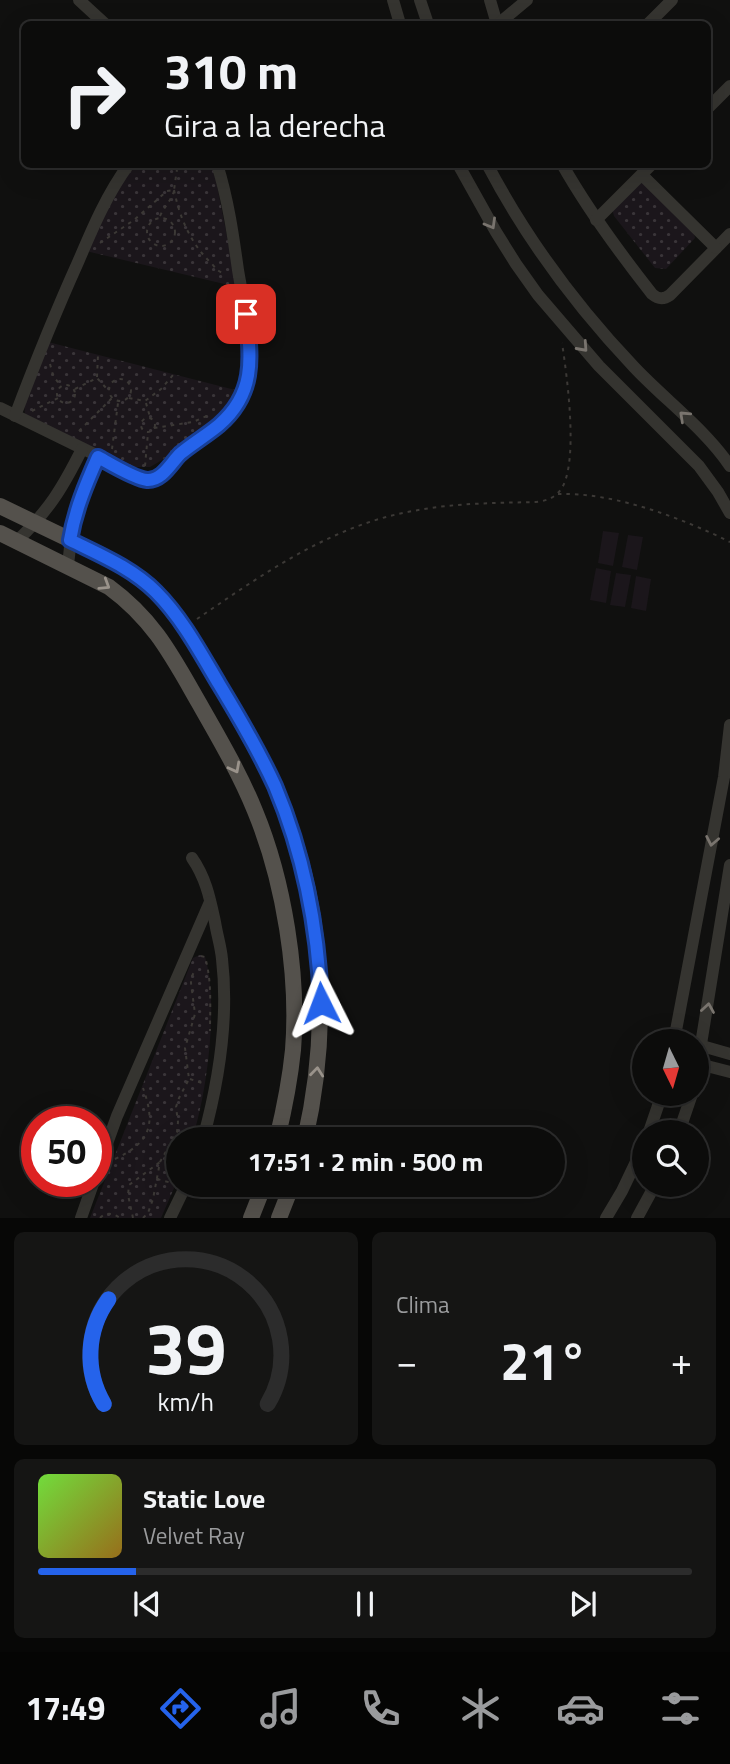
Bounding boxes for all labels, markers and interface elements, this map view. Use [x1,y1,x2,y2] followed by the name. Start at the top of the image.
[164,33,298,108] text: 310 m
[49,49,140,140] icon: right
[164,101,386,149] text: Gira a la derecha
[483,217,496,230] one-way arrow
[216,284,276,344] pin
[227,295,265,333] icon: arrive
[574,339,587,352] one-way arrow
[679,412,692,424] one-way arrow
[97,577,110,590] one-way arrow
[227,761,240,773] one-way arrow
[705,835,720,847] one-way arrow
[284,966,358,1040] position arrow
[700,1002,715,1014] one-way arrow
[632,1029,709,1106] north arrow
[632,1029,709,1197] map controls
[309,1066,324,1077] one-way arrow
[21,1106,112,1197] speed limit sign: 50
[632,1120,709,1197] button: search
[248,1142,483,1181] text: 17:51 · 2 min · 500 m
[396,1287,450,1322] text: Clima
[145,1293,227,1403] text: 39
[500,1321,588,1400] text: 21°
[396,1332,417,1390] text: −
[671,1332,692,1390] text: +
[158,1383,214,1421] text: km/h
[143,1479,265,1518] text: Static Love
[143,1518,245,1553] text: Velvet Ray
[128,1585,166,1623] icon: previous
[346,1585,384,1623] icon: pause
[564,1585,602,1623] icon: next
[25,1684,105,1732] text: 17:49
[156,1684,205,1733] icon: directions
[256,1684,305,1733] icon: music
[356,1684,405,1733] icon: phone
[456,1684,505,1733] icon: climate
[556,1684,605,1733] icon: car
[656,1684,705,1733] icon: filters

